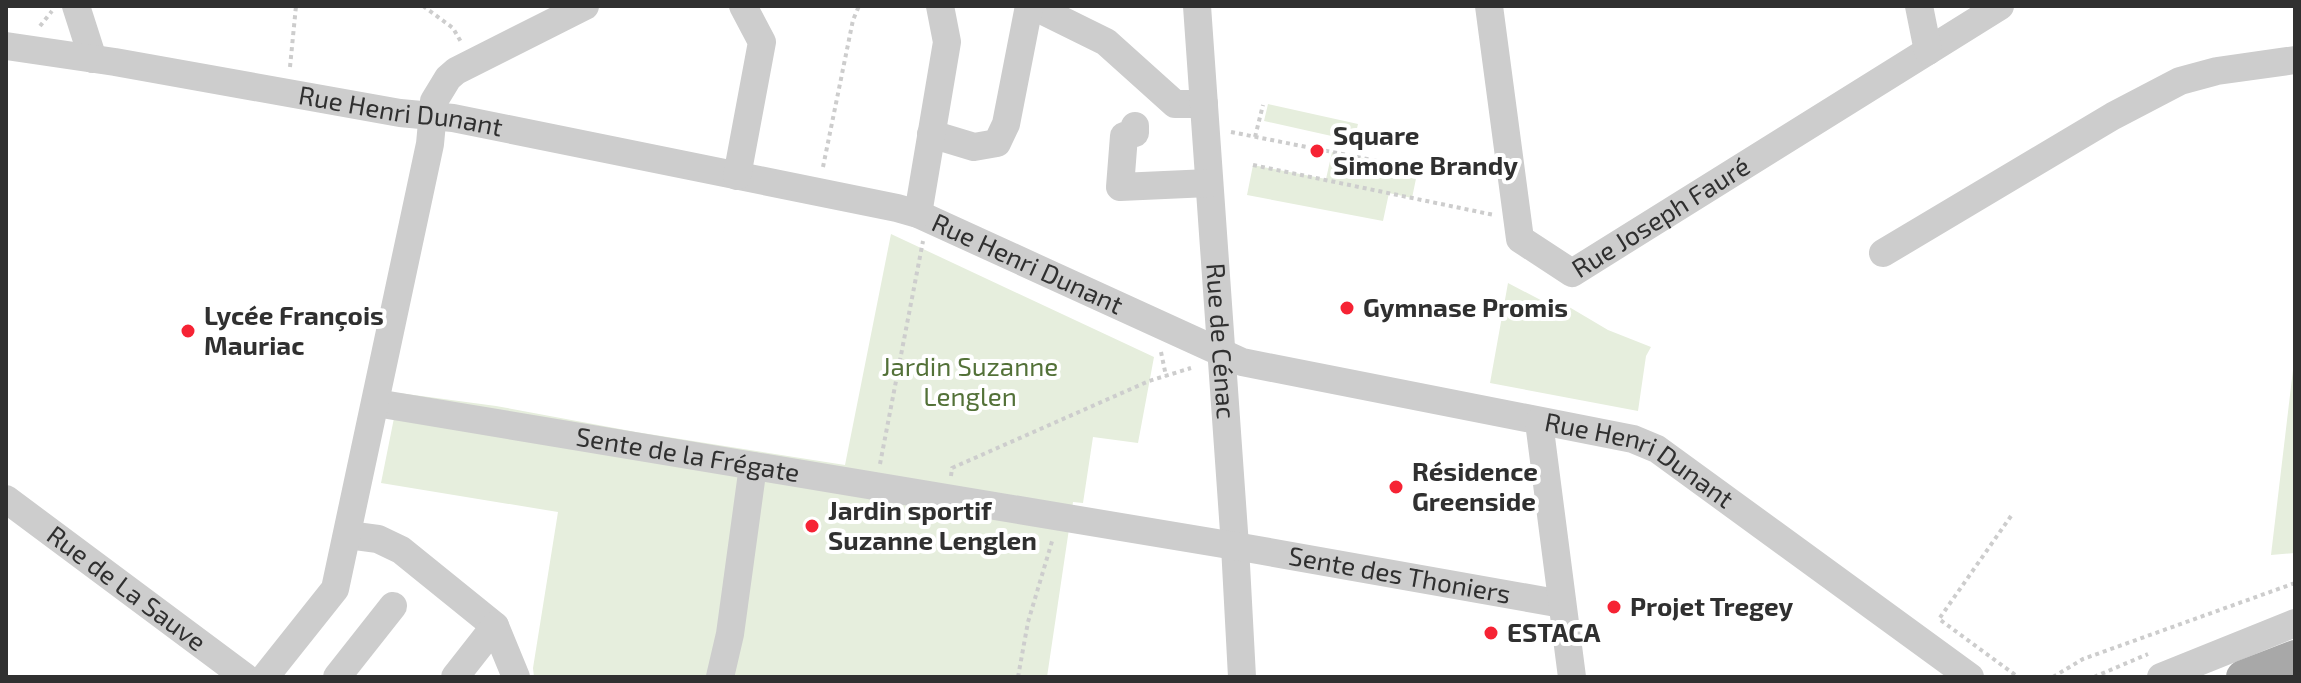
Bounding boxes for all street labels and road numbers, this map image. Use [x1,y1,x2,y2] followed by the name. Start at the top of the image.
[296,78,506,142] street label: Rue Henri Dunant
[1566,149,1755,283] street label: Rue Joseph Fauré
[928,206,1128,320] street label: Rue Henri Dunant
[1201,262,1243,420] street label: Rue de Cénac
[1542,405,1740,514] street label: Rue Henri Dunant
[574,420,802,487] street label: Sente de la Frégate
[42,518,213,657] street label: Rue de La Sauve
[1286,539,1513,609] street label: Sente des Thoniers

